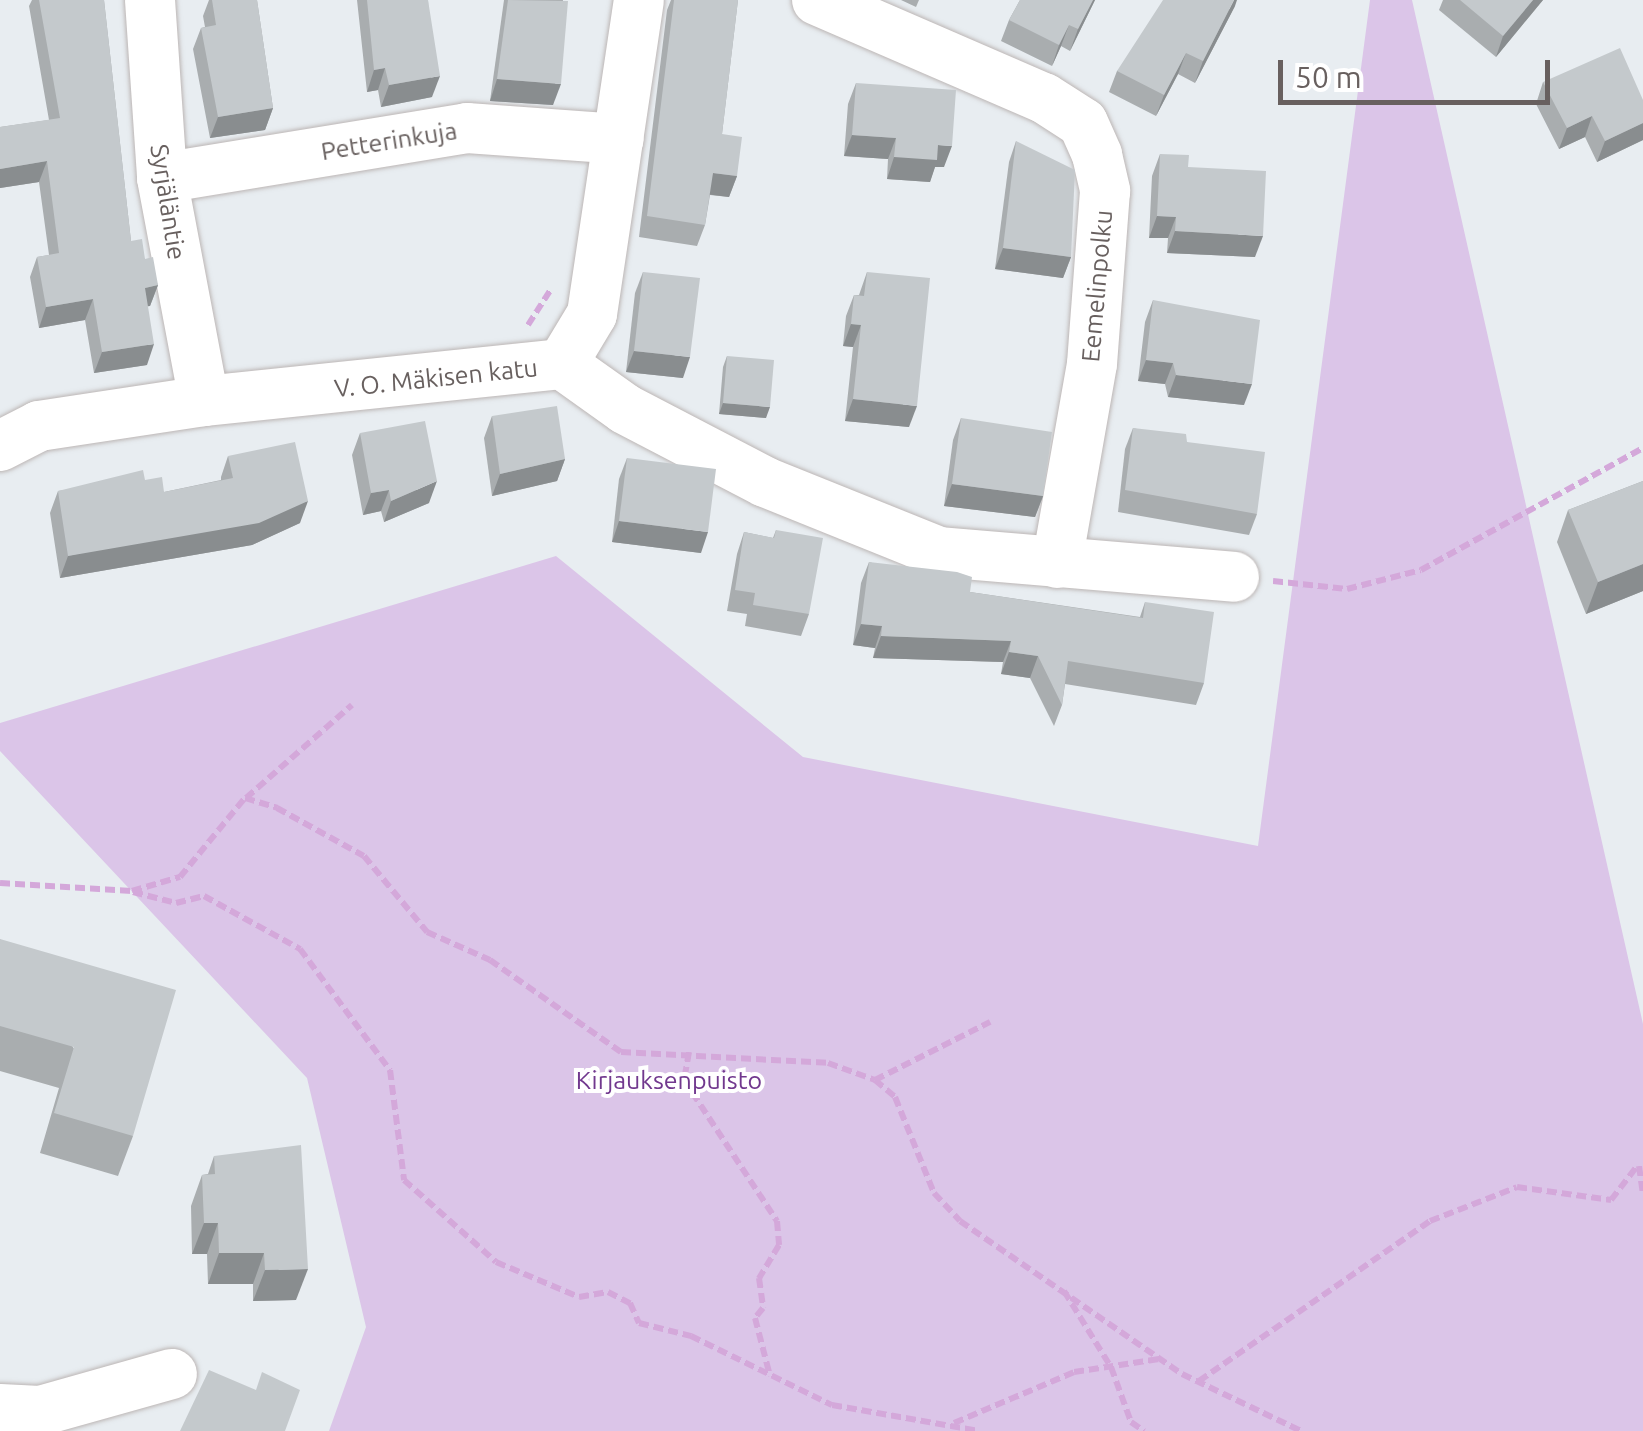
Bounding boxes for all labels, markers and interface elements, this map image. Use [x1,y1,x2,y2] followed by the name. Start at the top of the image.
[1283,40,1556,102] scale bar
[1295,60,1362,94] text: 50 m
[319,115,459,167] street label: Petterinkuja
[144,142,192,262] street label: Syrjäläntie
[1075,209,1119,363] street label: Eemelinpolku
[333,352,539,404] street label: V. O. Mäkisen katu
[576,1065,762,1095] park label: Kirjauksenpuisto

